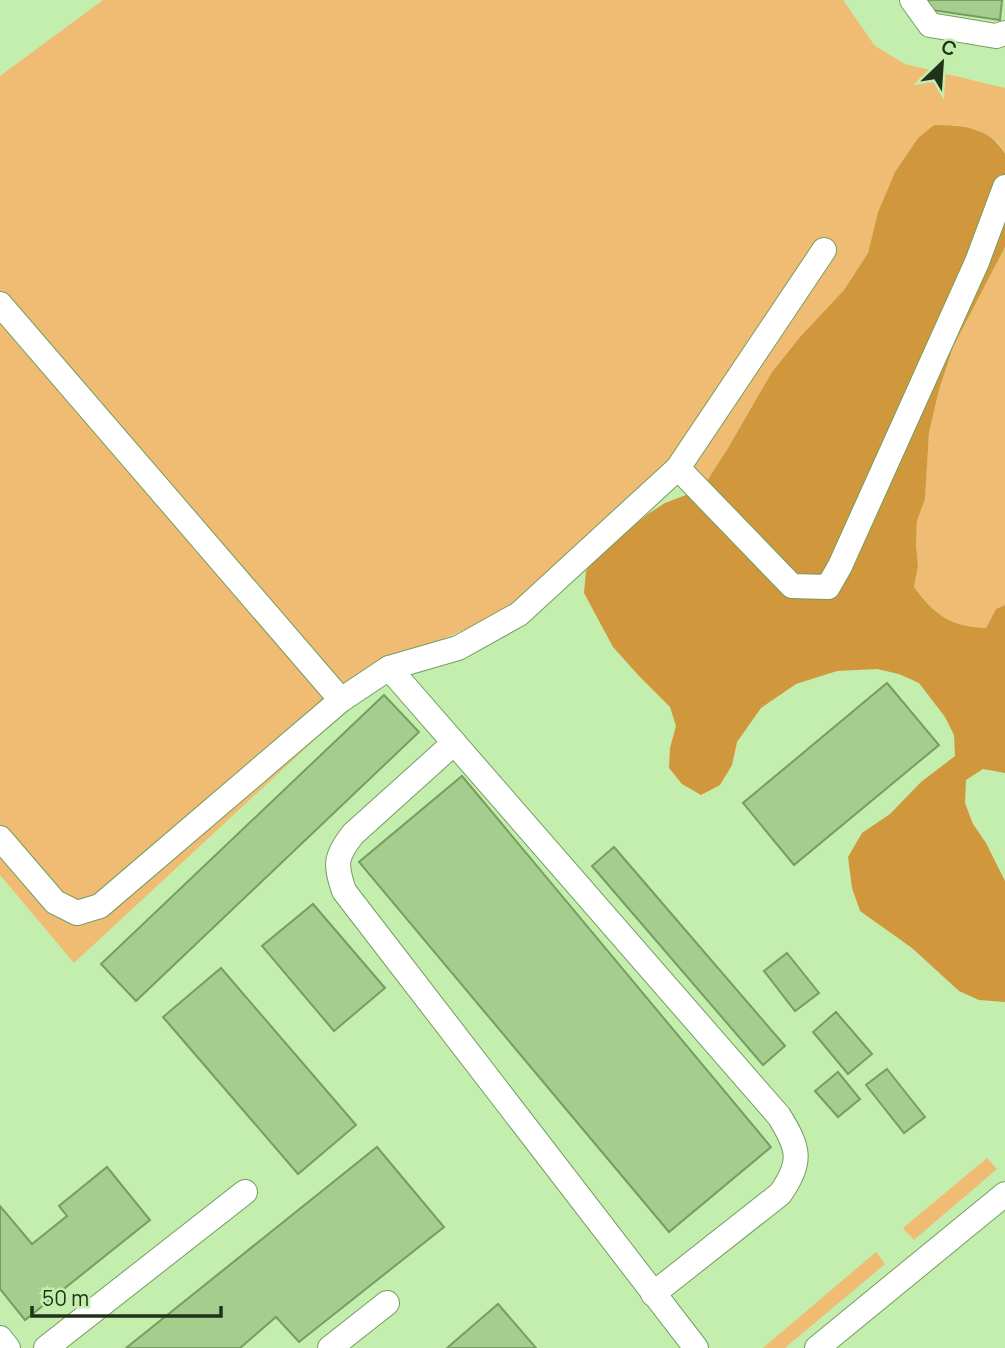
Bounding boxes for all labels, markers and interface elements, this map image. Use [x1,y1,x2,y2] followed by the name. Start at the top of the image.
[907,28,977,98] north arrow
[937,33,961,62] text: С
[32,1274,220,1318] scale bar
[42,1284,89,1312] text: 50 m

